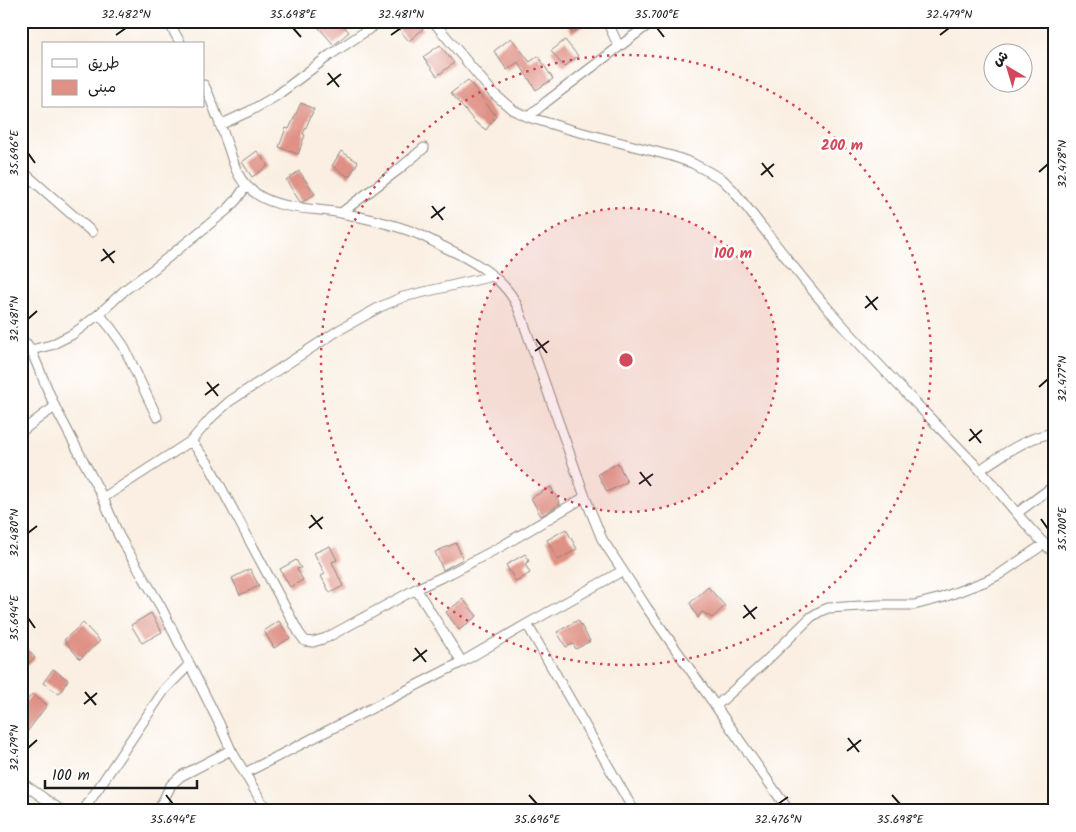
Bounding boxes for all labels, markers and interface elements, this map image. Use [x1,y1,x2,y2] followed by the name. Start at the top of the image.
[101,5,151,24] text: 32.482°N
[270,5,317,24] text: 35.698°E
[378,5,424,24] text: 32.481°N
[635,5,680,24] text: 35.700°E
[926,5,972,24] text: 32.479°N
[42,42,205,108] legend
[984,42,1034,92] north arrow
[988,45,1013,72] text: ش
[88,52,120,76] text: طريق
[88,76,116,100] text: مبنى
[5,129,24,176] text: 35.696°E
[821,134,863,158] text: 200 m
[1053,140,1072,188] text: 32.478°N
[714,242,752,266] text: 100 m
[5,296,24,342] text: 32.481°N
[617,351,635,369] centre of rings
[1053,356,1072,402] text: 32.477°N
[1053,506,1072,551] text: 35.700°E
[5,509,24,557] text: 32.480°N
[5,594,24,641] text: 35.694°E
[5,725,24,771] text: 32.479°N
[45,757,198,789] scale bar
[52,764,90,788] text: 100 m
[150,810,197,829] text: 35.694°E
[514,810,561,829] text: 35.696°E
[754,810,802,829] text: 32.476°N
[877,810,924,829] text: 35.698°E

